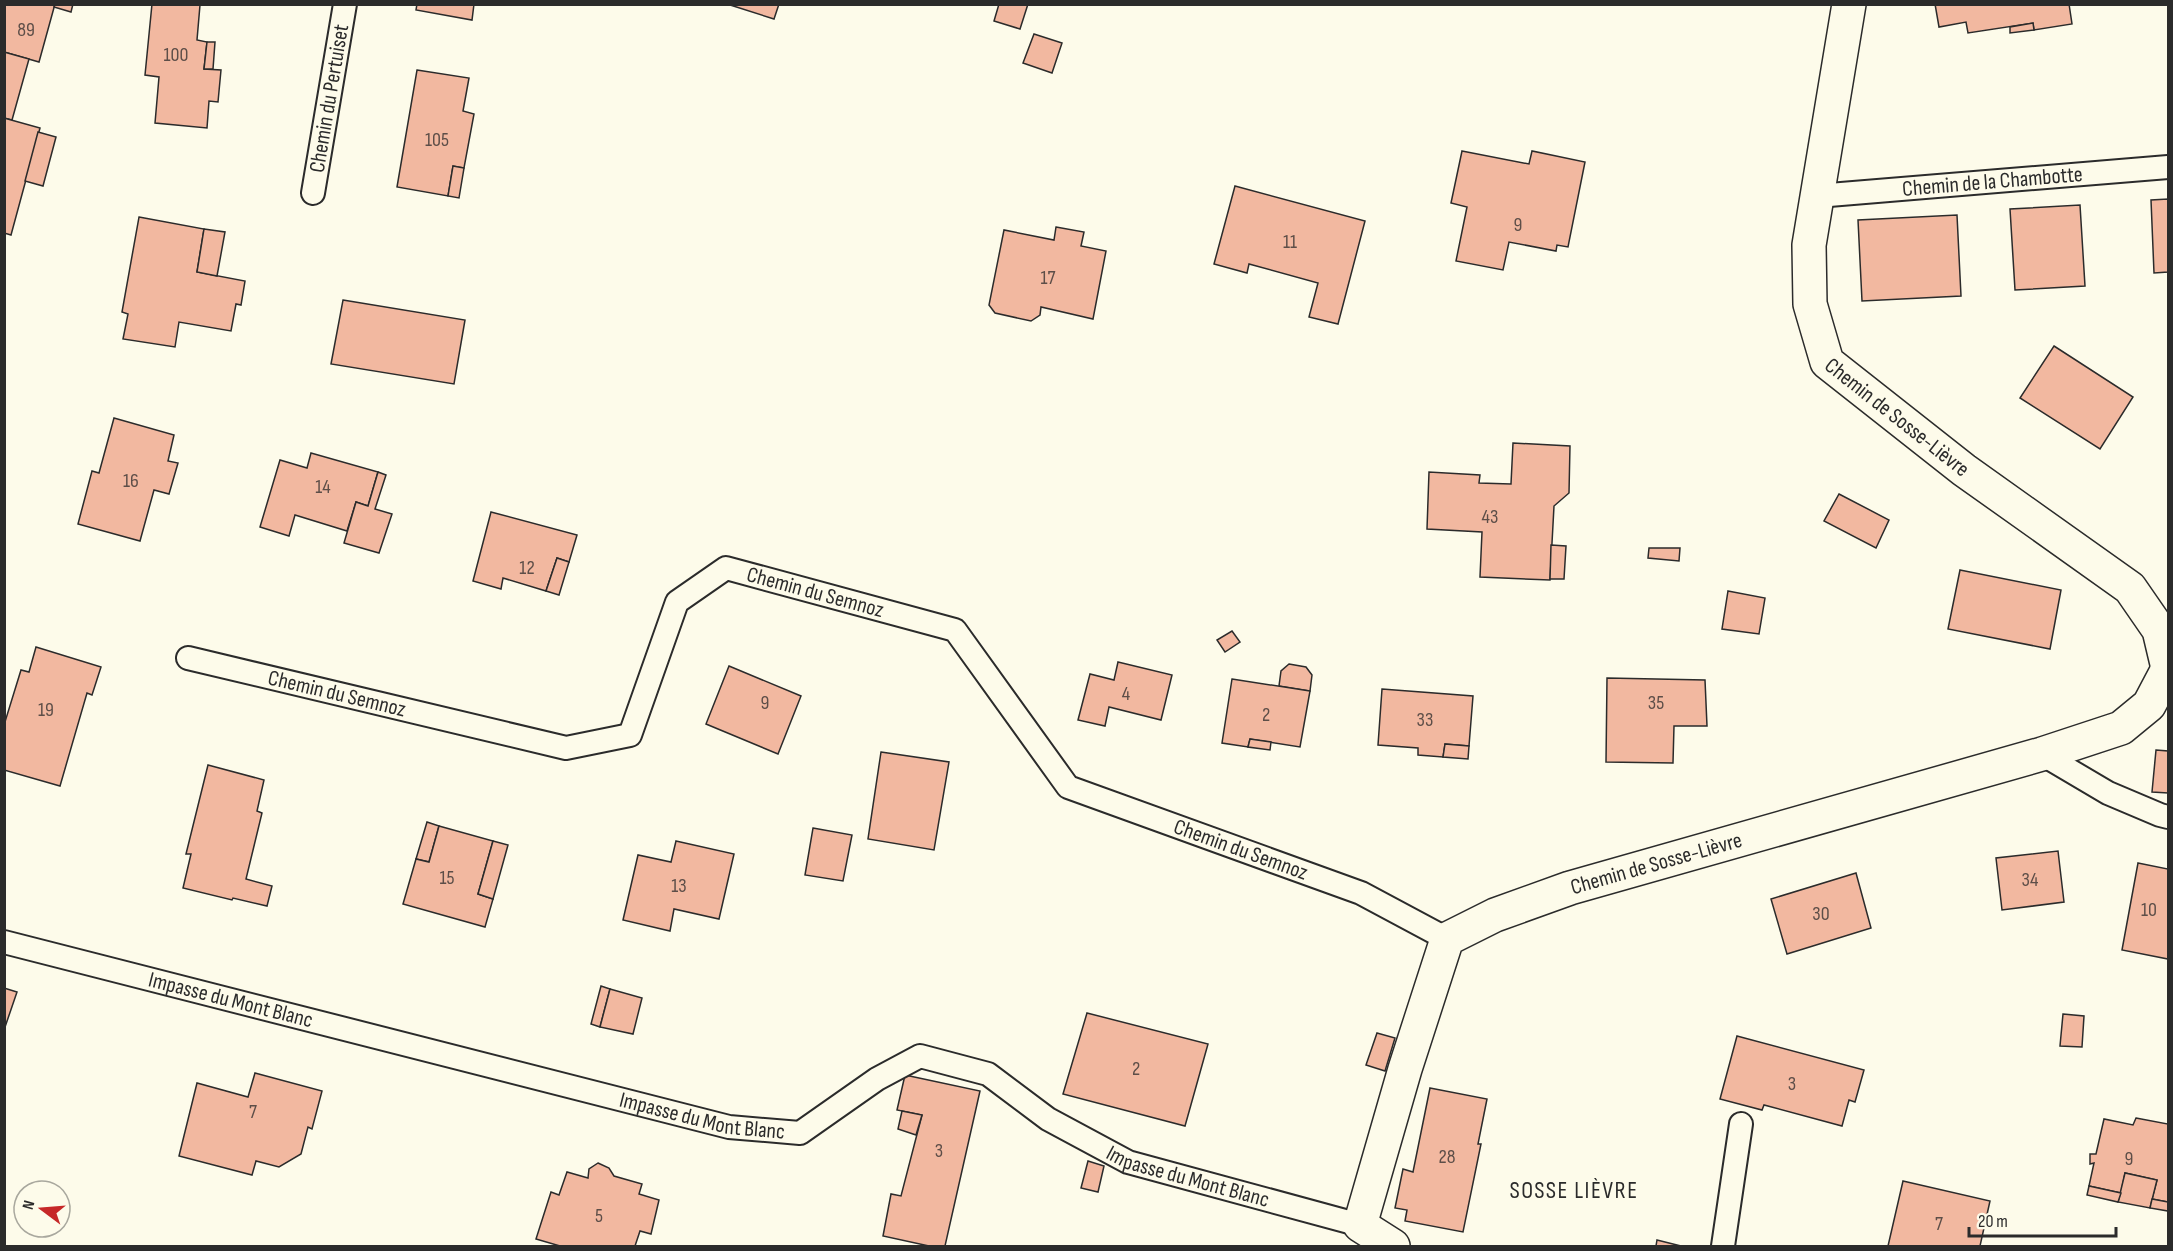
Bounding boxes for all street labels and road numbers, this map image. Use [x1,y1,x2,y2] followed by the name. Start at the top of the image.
[303,22,355,175] street label: Chemin du Pertuiset
[1901,161,2084,202] street label: Chemin de la Chambotte
[1819,352,1975,483] street label: Chemin de Sosse-Lièvre
[744,561,887,624] street label: Chemin du Semnoz
[265,664,408,723] street label: Chemin du Semnoz
[1170,813,1312,886] street label: Chemin du Semnoz
[1567,826,1745,901] street label: Chemin de Sosse-Lièvre
[146,966,316,1034] street label: Impasse du Mont Blanc
[617,1086,786,1145] street label: Impasse du Mont Blanc
[1102,1139,1272,1213] street label: Impasse du Mont Blanc

